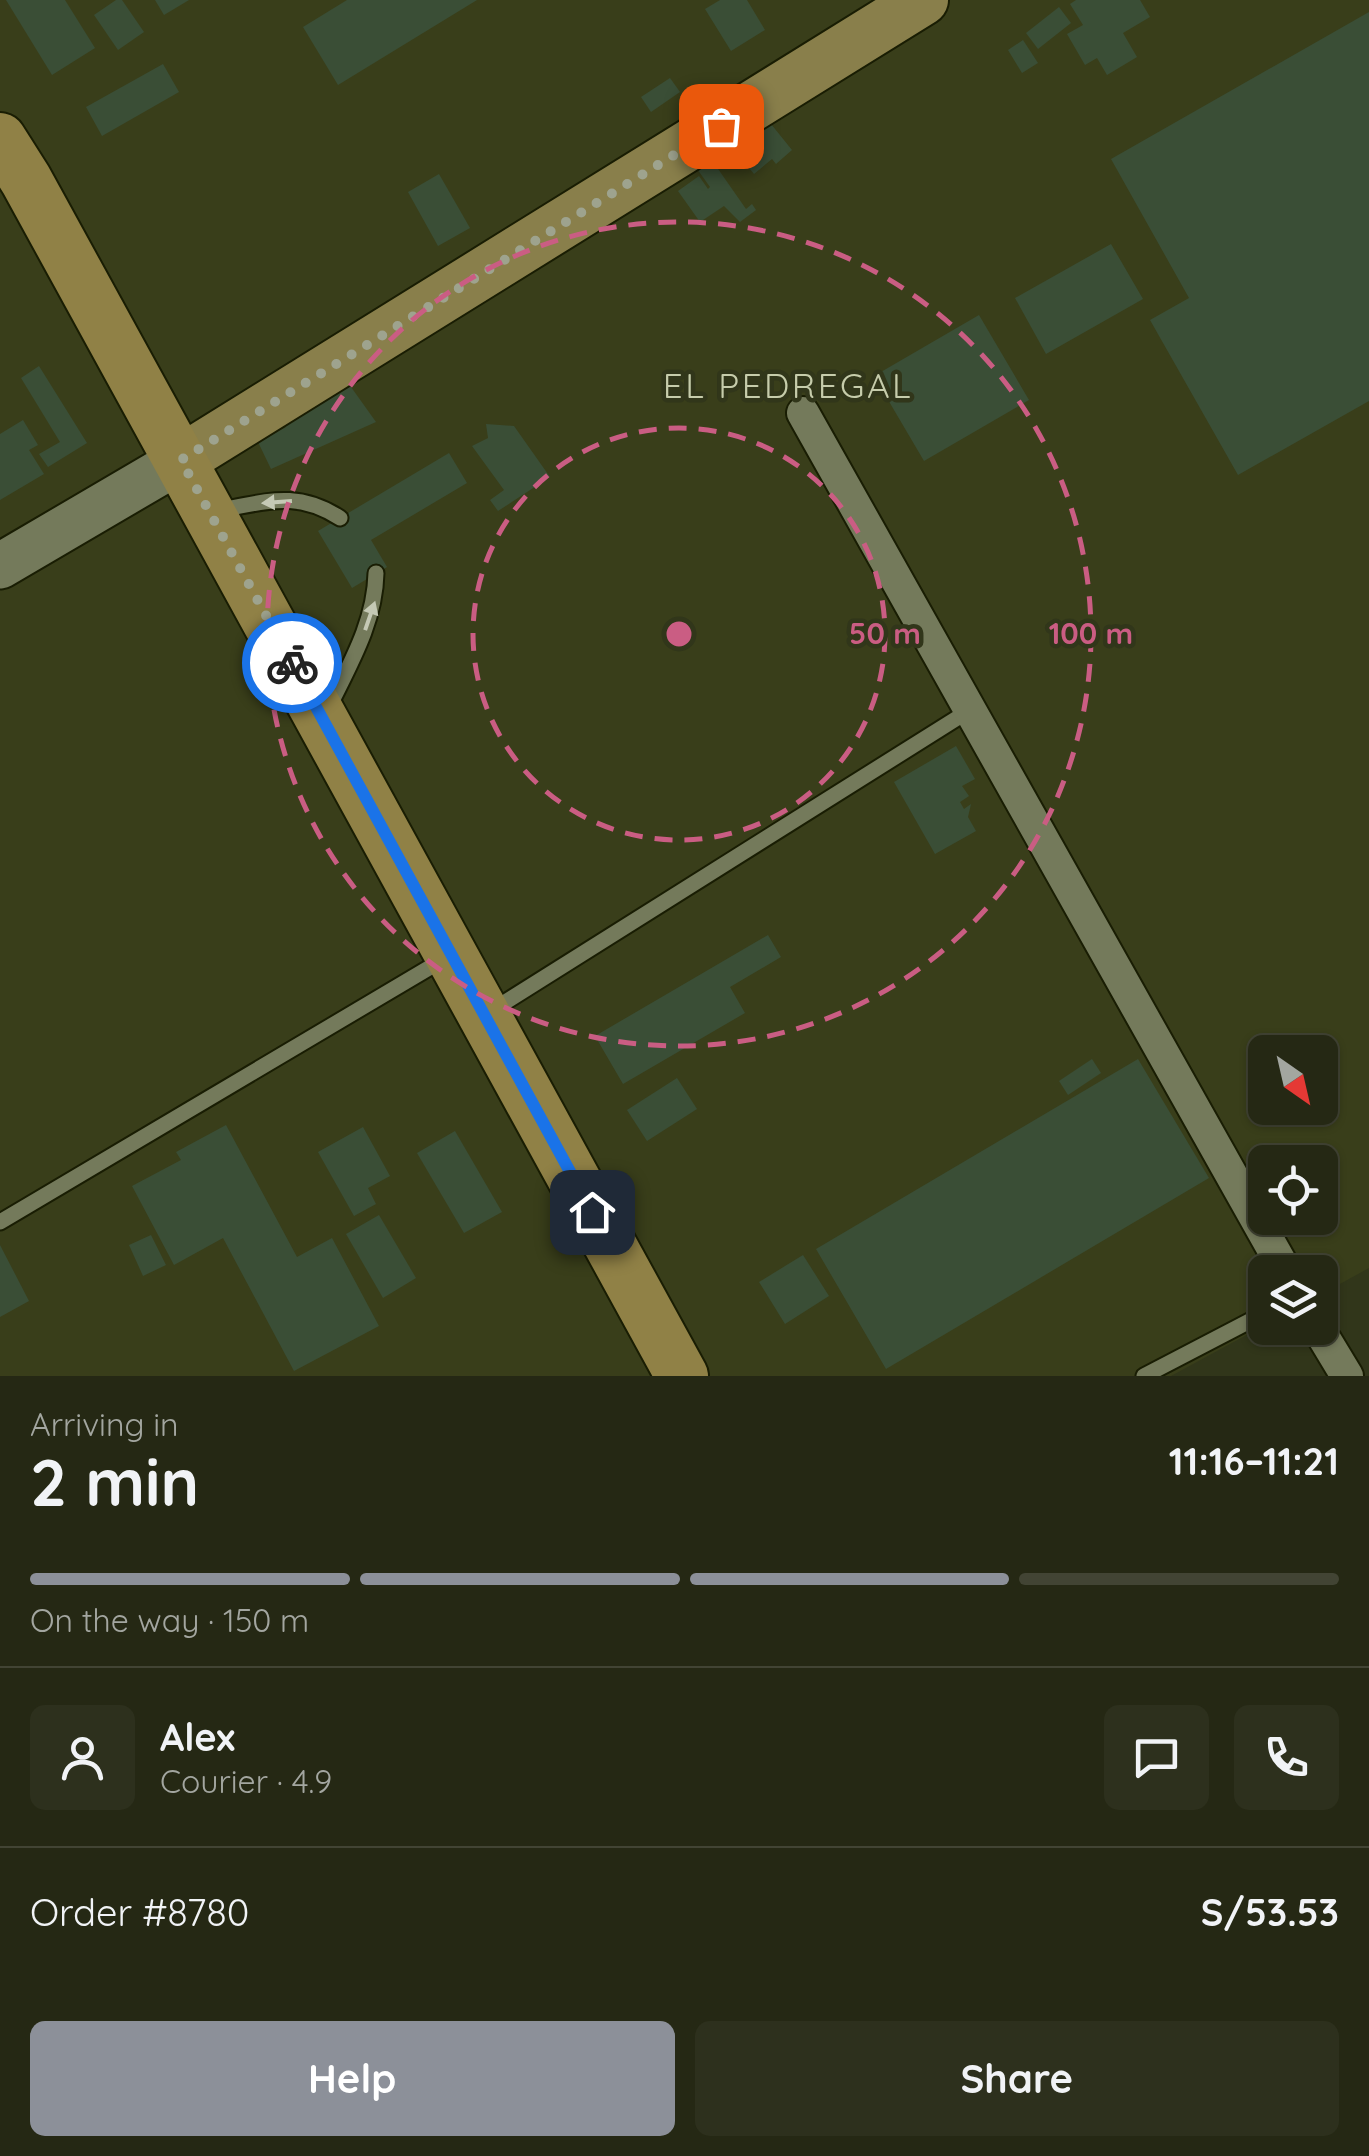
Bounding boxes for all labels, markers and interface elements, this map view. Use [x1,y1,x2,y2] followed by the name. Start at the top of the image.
[679,84,764,169] pin
[694,99,749,154] icon: bag
[663,363,913,407] district label: EL PEDREGAL
[260,494,292,510] one-way arrow
[363,601,378,631] one-way arrow
[242,613,342,713] courier
[849,614,921,652] text: 50 m
[1049,614,1133,652] text: 100 m
[661,616,697,652] centre of rings
[265,636,320,691] icon: bike
[1248,1035,1338,1125] north arrow
[1248,1035,1338,1345] map controls
[1248,1145,1338,1235] button: locate
[550,1170,635,1255] pin
[565,1185,620,1240] icon: home
[1248,1255,1338,1345] button: layers
[30,1404,179,1444] text: Arriving in
[1169,1437,1339,1485] text: 11:16–11:21
[30,1441,199,1522] text: 2 min
[30,1600,309,1640] text: On the way · 150 m
[30,1705,135,1810] button: person
[1104,1705,1209,1810] button: chat
[1234,1705,1339,1810] button: phone
[160,1713,235,1761] text: Alex
[160,1761,332,1801] text: Courier · 4.9
[30,1888,249,1936] text: Order #8780
[1201,1888,1339,1936] text: S/53.53
[30,2021,675,2136] button: Help
[695,2021,1339,2136] button: Share

